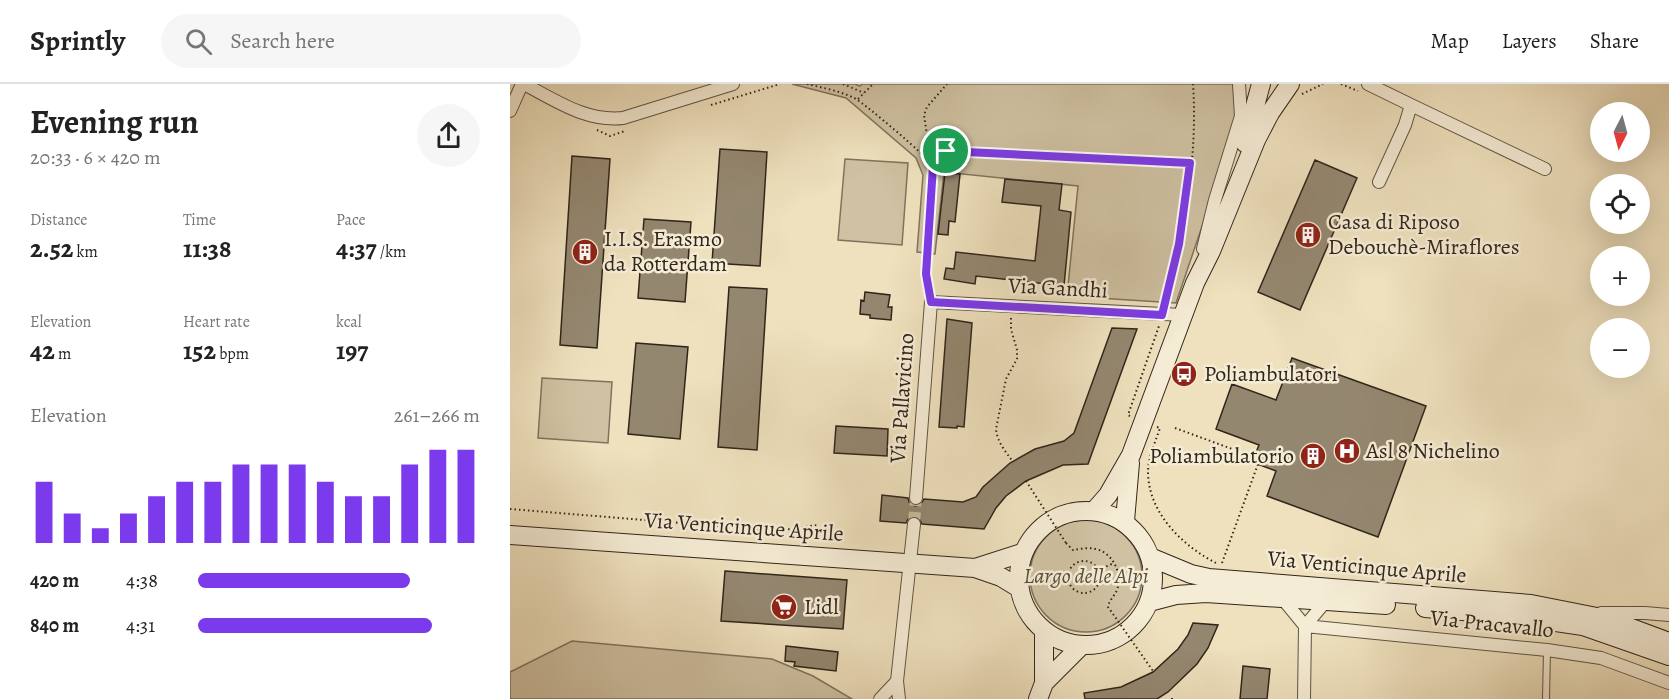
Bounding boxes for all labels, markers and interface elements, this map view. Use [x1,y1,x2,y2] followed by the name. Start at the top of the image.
[161,14,581,68] search box
[30,22,125,60] text: Sprintly
[182,25,215,58] icon: search
[230,26,335,56] text: Search here
[1430,27,1469,55] text: Map
[1502,27,1557,55] text: Layers
[1590,27,1639,55] text: Share
[30,99,199,144] text: Evening run
[1590,102,1650,162] north arrow
[1590,102,1650,378] map controls
[417,104,480,167] button: share
[920,125,971,176] pin
[929,134,962,167] icon: arrive
[30,144,161,171] text: 20:33 · 6 × 420 m
[1590,174,1650,234] button: locate
[1328,207,1520,262] place label: Casa di Riposo Debouchè-Miraflores
[30,209,87,231] text: Distance
[183,209,216,231] text: Time
[336,209,366,231] text: Pace
[1293,220,1323,250] building icon: Casa di Riposo Debouchè-Miraflores
[604,224,727,279] place label: I.I.S. Erasmo da Rotterdam
[30,231,73,266] text: 2.52
[183,231,231,266] text: 11:38
[336,231,377,266] text: 4:37
[570,237,600,267] building icon: I.I.S. Erasmo da Rotterdam
[73,241,98,263] text: km
[377,241,406,263] text: /km
[1590,246,1650,306] button: +
[1006,270,1109,306] street label: Via Gandhi
[30,311,91,333] text: Elevation
[183,311,250,333] text: Heart rate
[336,311,362,333] text: kcal
[1590,318,1650,378] button: −
[882,332,922,465] street label: Via Pallavicino
[30,333,55,368] text: 42
[183,333,216,368] text: 152
[336,333,368,368] text: 197
[55,343,71,365] text: m
[216,343,249,365] text: bpm
[1169,359,1199,389] bus stop icon: Poliambulatori
[1204,359,1338,389] place label: Poliambulatori
[30,402,107,429] text: Elevation
[394,402,480,429] text: 261–266 m
[1332,436,1362,466] hospital icon: Asl 8 Nichelino
[1365,436,1500,466] place label: Asl 8 Nichelino
[1149,441,1294,471] place label: Poliambulatorio
[1298,441,1328,471] building icon: Poliambulatorio
[642,505,845,549] street label: Via Venticinque Aprile
[1265,543,1468,591] street label: Via Venticinque Aprile
[1024,561,1149,591] park label: Largo delle Alpi
[30,567,79,594] text: 420 m
[126,567,158,594] text: 4:38
[769,592,799,622] supermarket icon: Lidl
[804,592,839,622] place label: Lidl
[1428,602,1555,645] street label: Via Pracavallo
[30,612,79,639] text: 840 m
[126,612,155,639] text: 4:31

